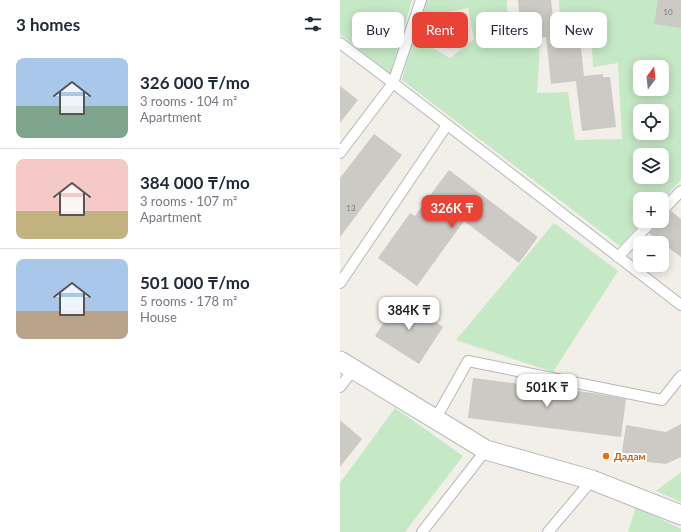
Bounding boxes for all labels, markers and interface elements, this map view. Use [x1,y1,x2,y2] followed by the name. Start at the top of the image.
[663,7,673,17] house number: 10
[352,12,404,48] chip: Buy
[412,12,468,48] chip: Rent
[476,12,542,48] chip: Filters
[550,12,607,48] chip: New
[302,13,324,35] icon: filters
[16,14,80,35] text: 3 homes
[633,60,669,96] north arrow
[633,60,669,272] map controls
[140,72,250,93] text: 326 000 ₸/mo
[48,74,96,122] icon: home
[140,93,237,109] text: 3 rooms · 104 m²
[633,104,669,140] button: locate
[140,109,201,125] text: Apartment
[633,148,669,184] button: layers
[140,172,250,193] text: 384 000 ₸/mo
[48,175,96,223] icon: home
[633,192,669,228] button: +
[140,193,237,209] text: 3 rooms · 107 m²
[419,195,485,229] pin: 326K ₸
[431,200,474,216] text: 326K ₸
[346,203,356,213] house number: 13
[140,209,201,225] text: Apartment
[633,236,669,272] button: −
[140,272,250,293] text: 501 000 ₸/mo
[48,275,96,323] icon: home
[140,293,237,309] text: 5 rooms · 178 m²
[376,297,442,331] pin: 384K ₸
[388,302,431,318] text: 384K ₸
[140,309,177,325] text: House
[514,374,580,408] pin: 501K ₸
[526,379,569,395] text: 501K ₸
[614,450,646,462] place label: Дадам
[601,451,611,461] marker: Дадам

